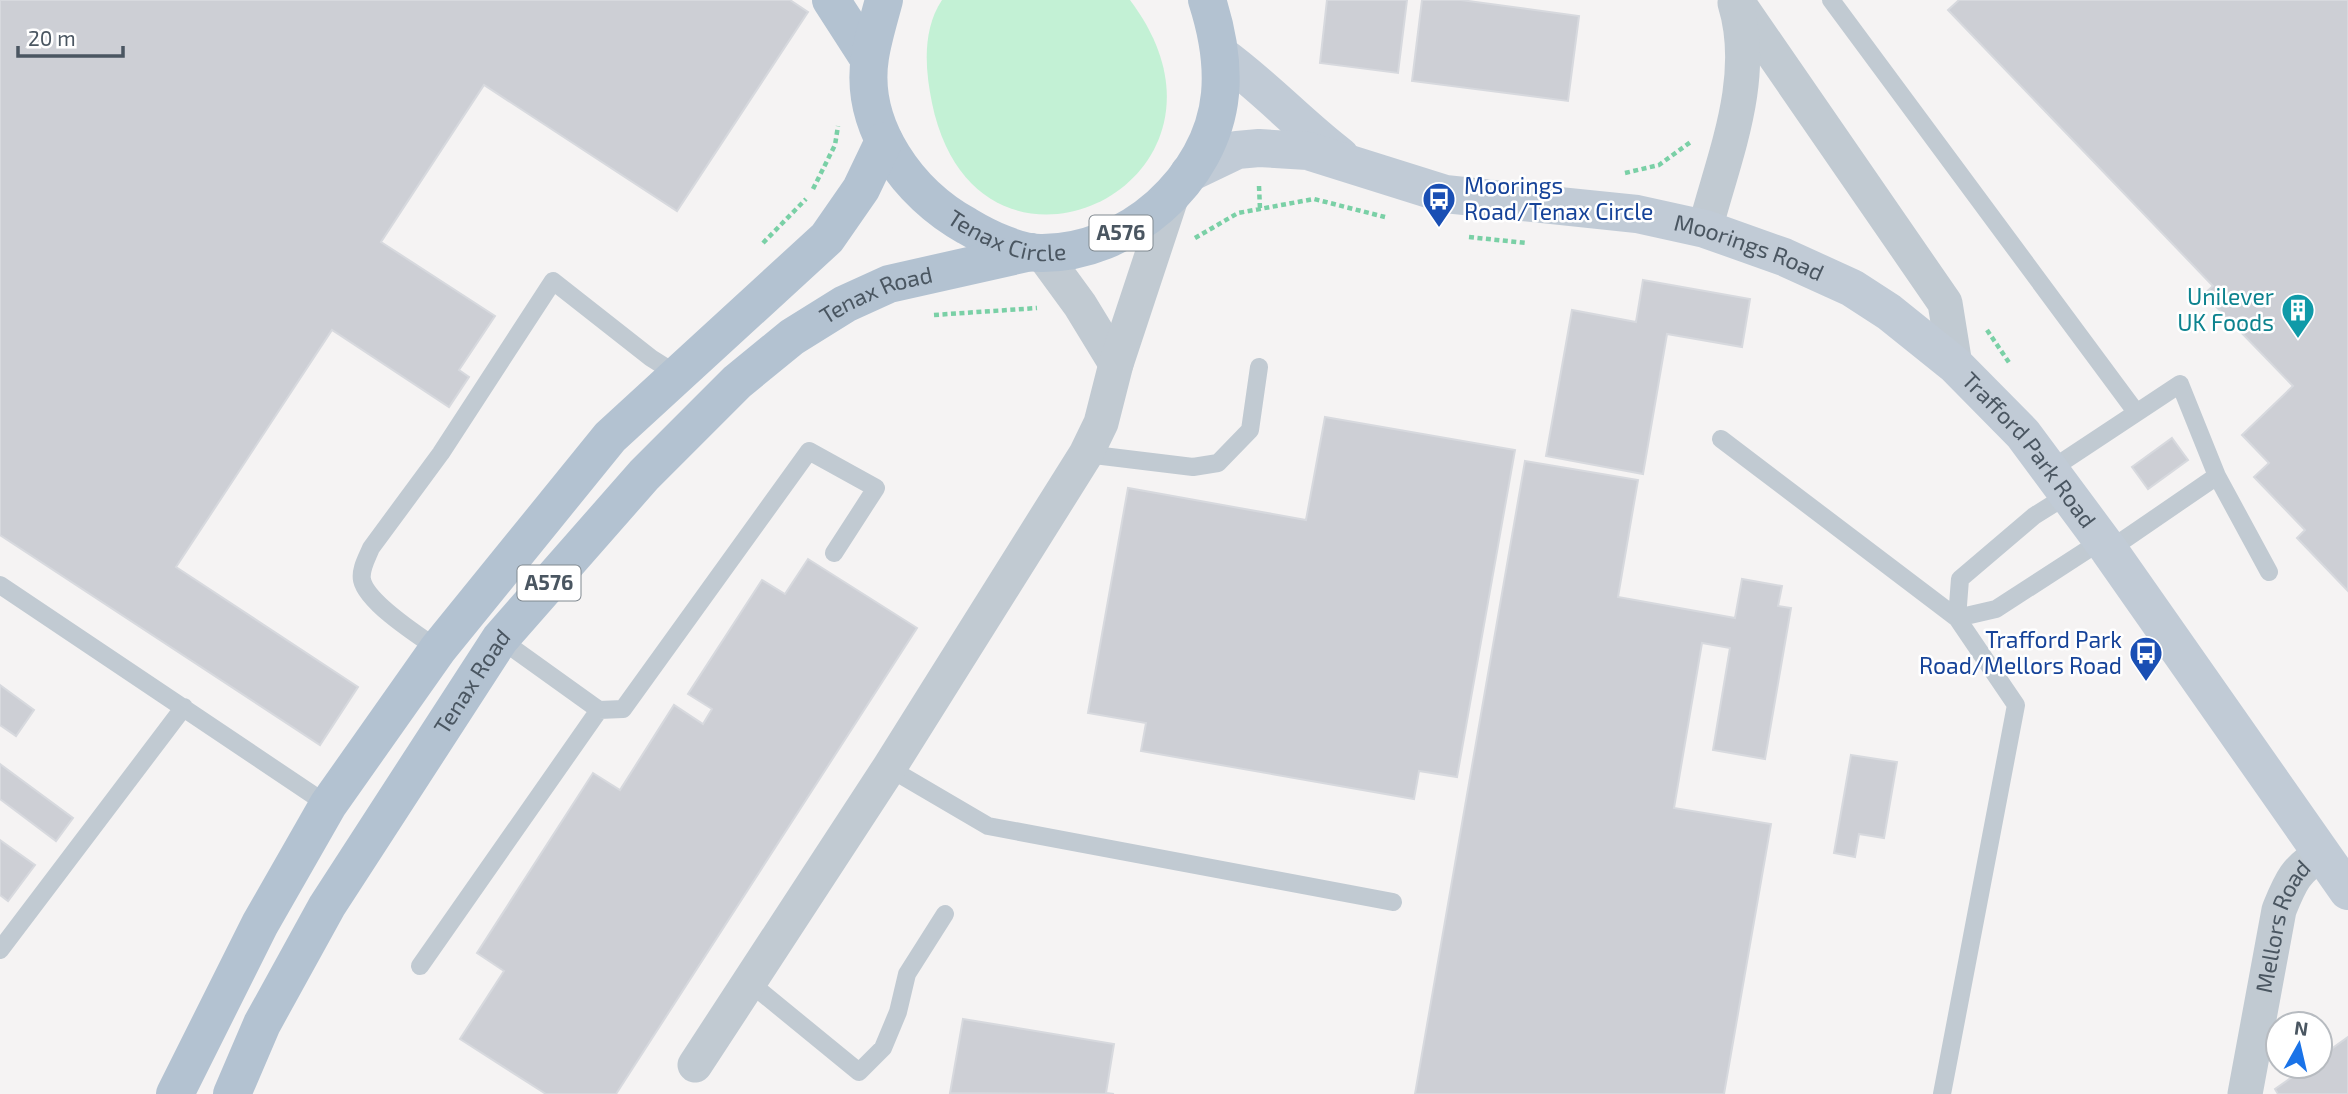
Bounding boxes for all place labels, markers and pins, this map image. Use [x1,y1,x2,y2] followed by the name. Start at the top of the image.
[1464,171,1653,225] place label: Moorings Road/Tenax Circle
[1420,180,1458,229] bus stop icon: Moorings Road/Tenax Circle
[2177,282,2274,336] place label: Unilever UK Foods
[2279,291,2317,340] building icon: Unilever UK Foods
[1919,625,2122,679] place label: Trafford Park Road/Mellors Road
[2127,634,2165,683] bus stop icon: Trafford Park Road/Mellors Road

